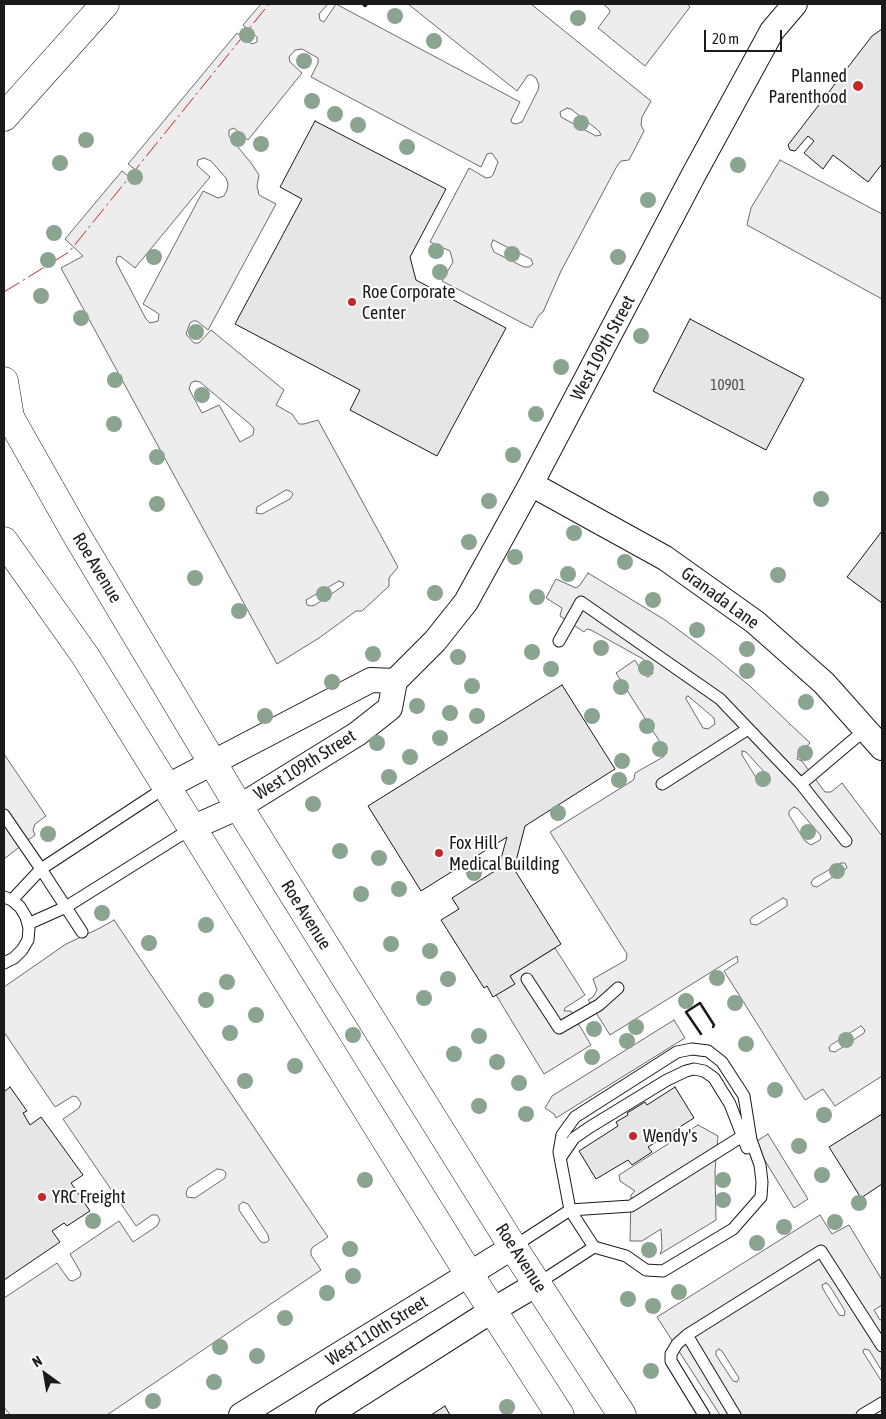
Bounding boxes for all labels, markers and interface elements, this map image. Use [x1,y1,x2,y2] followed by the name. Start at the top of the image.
[706,20,784,52] scale bar
[712,30,739,47] text: 20 m
[769,65,847,108] place label: Planned Parenthood
[851,79,865,93] marker: Planned Parenthood
[362,281,455,324] place label: Roe Corporate Center
[566,292,640,404] street label: West 109th Street
[346,296,358,308] marker: Roe Corporate Center
[710,376,746,394] house number: 10901
[68,529,126,607] street label: Roe Avenue
[677,562,763,634] street label: Granada Lane
[250,725,360,805] street label: West 109th Street
[449,832,559,874] place label: Fox Hill Medical Building
[433,847,445,859] marker: Fox Hill Medical Building
[276,876,336,954] street label: Roe Avenue
[643,1125,698,1147] place label: Wendy's
[627,1130,639,1142] marker: Wendy's
[52,1186,126,1208] place label: YRC Freight
[36,1191,48,1203] marker: YRC Freight
[491,1219,551,1297] street label: Roe Avenue
[322,1291,432,1371] street label: West 110th Street
[20,1349,70,1399] north arrow
[29,1352,45,1370] text: N

